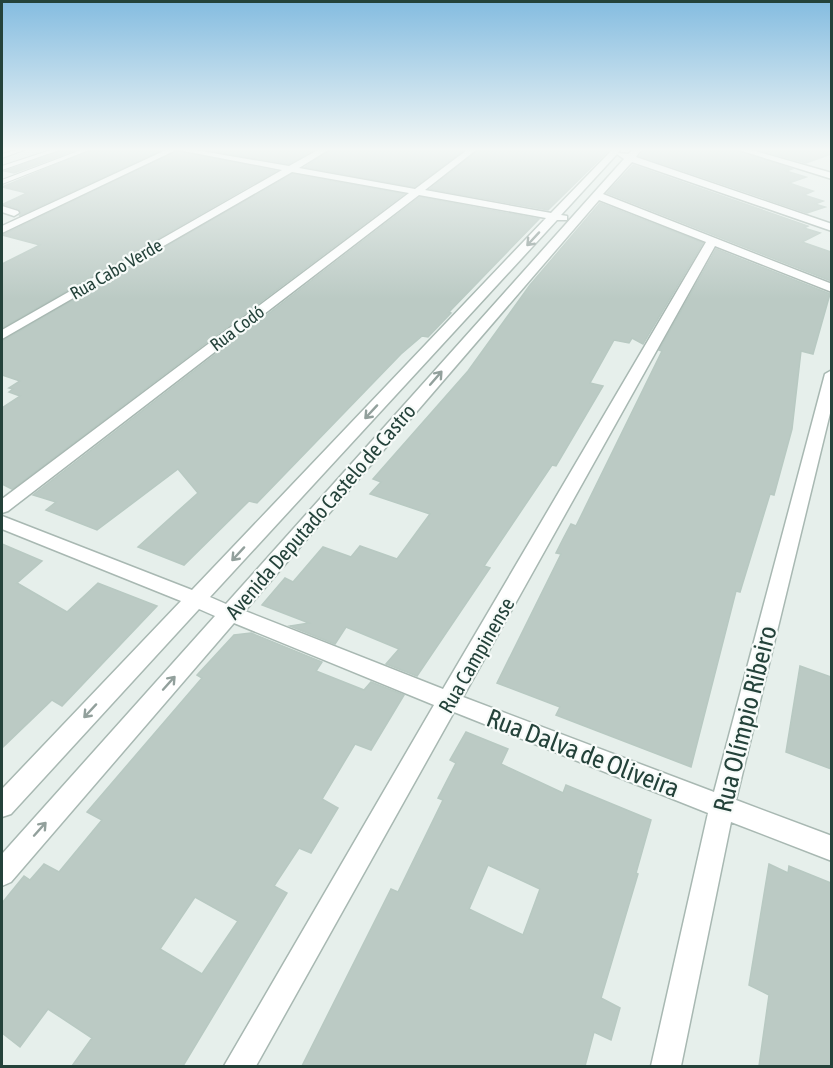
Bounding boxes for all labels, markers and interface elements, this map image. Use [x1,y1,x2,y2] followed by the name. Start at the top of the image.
[526,231,541,246] one-way arrow
[66,234,166,304] street label: Rua Cabo Verde
[206,301,268,355] street label: Rua Codó
[429,371,443,386] one-way arrow
[220,399,420,623] street label: Avenida Deputado Castelo de Castro
[364,404,379,419] one-way arrow
[231,546,245,561] one-way arrow
[433,593,519,717] street label: Rua Campinense
[707,623,783,815] street label: Rua Olímpio Ribeiro
[163,675,176,691] one-way arrow
[482,702,684,804] street label: Rua Dalva de Oliveira
[83,704,97,719] one-way arrow
[33,822,47,837] one-way arrow

